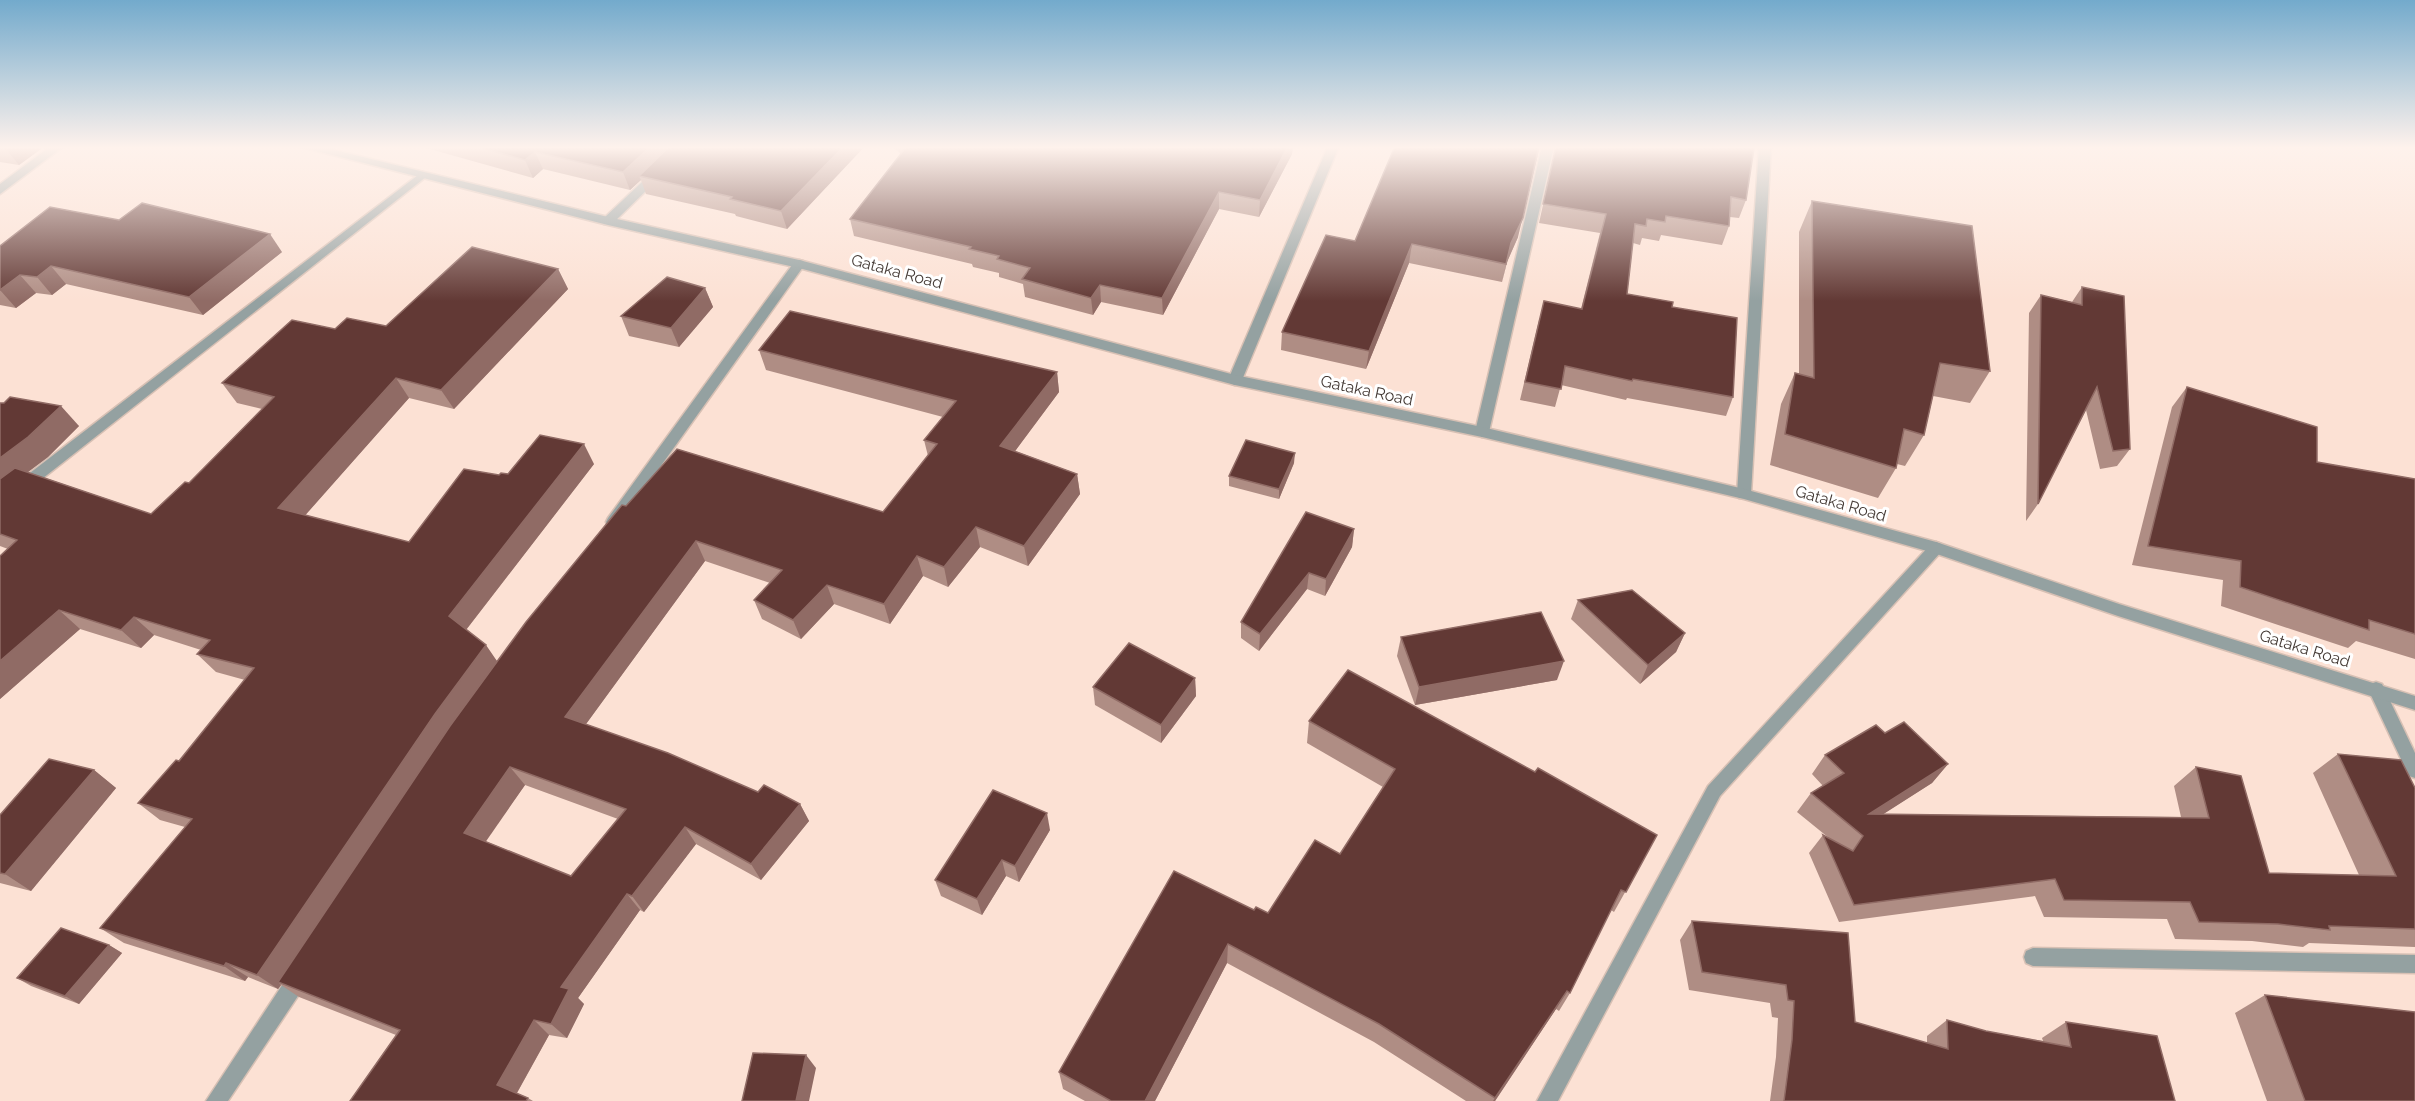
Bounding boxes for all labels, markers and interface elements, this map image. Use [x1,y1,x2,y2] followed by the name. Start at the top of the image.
[849,250,945,293] street label: Gataka Road
[1319,371,1415,410] street label: Gataka Road
[1793,481,1889,526] street label: Gataka Road
[2257,626,2353,671] street label: Gataka Road

